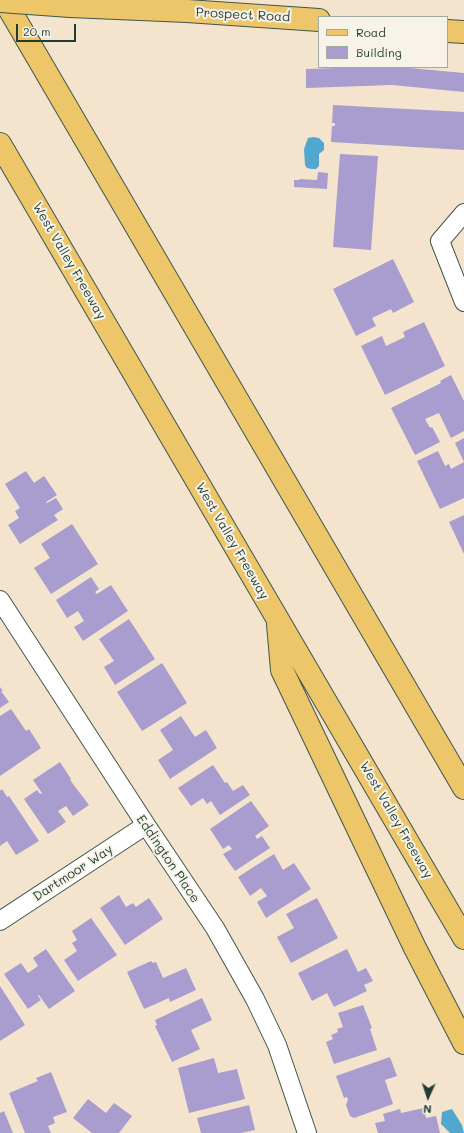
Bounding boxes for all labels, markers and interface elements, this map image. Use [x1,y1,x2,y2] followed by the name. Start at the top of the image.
[195,5,291,25] street label: Prospect Road
[18,16,78,42] scale bar
[318,16,448,68] legend
[23,23,51,39] text: 20 m
[356,24,386,40] text: Road
[356,44,402,60] text: Building
[29,200,109,322] street label: West Valley Freeway
[192,480,272,602] street label: West Valley Freeway
[356,759,436,881] street label: West Valley Freeway
[133,812,203,906] street label: Eddington Place
[30,841,116,905] street label: Dartmoor Way
[408,1077,448,1117] north arrow
[423,1102,432,1117] text: N

